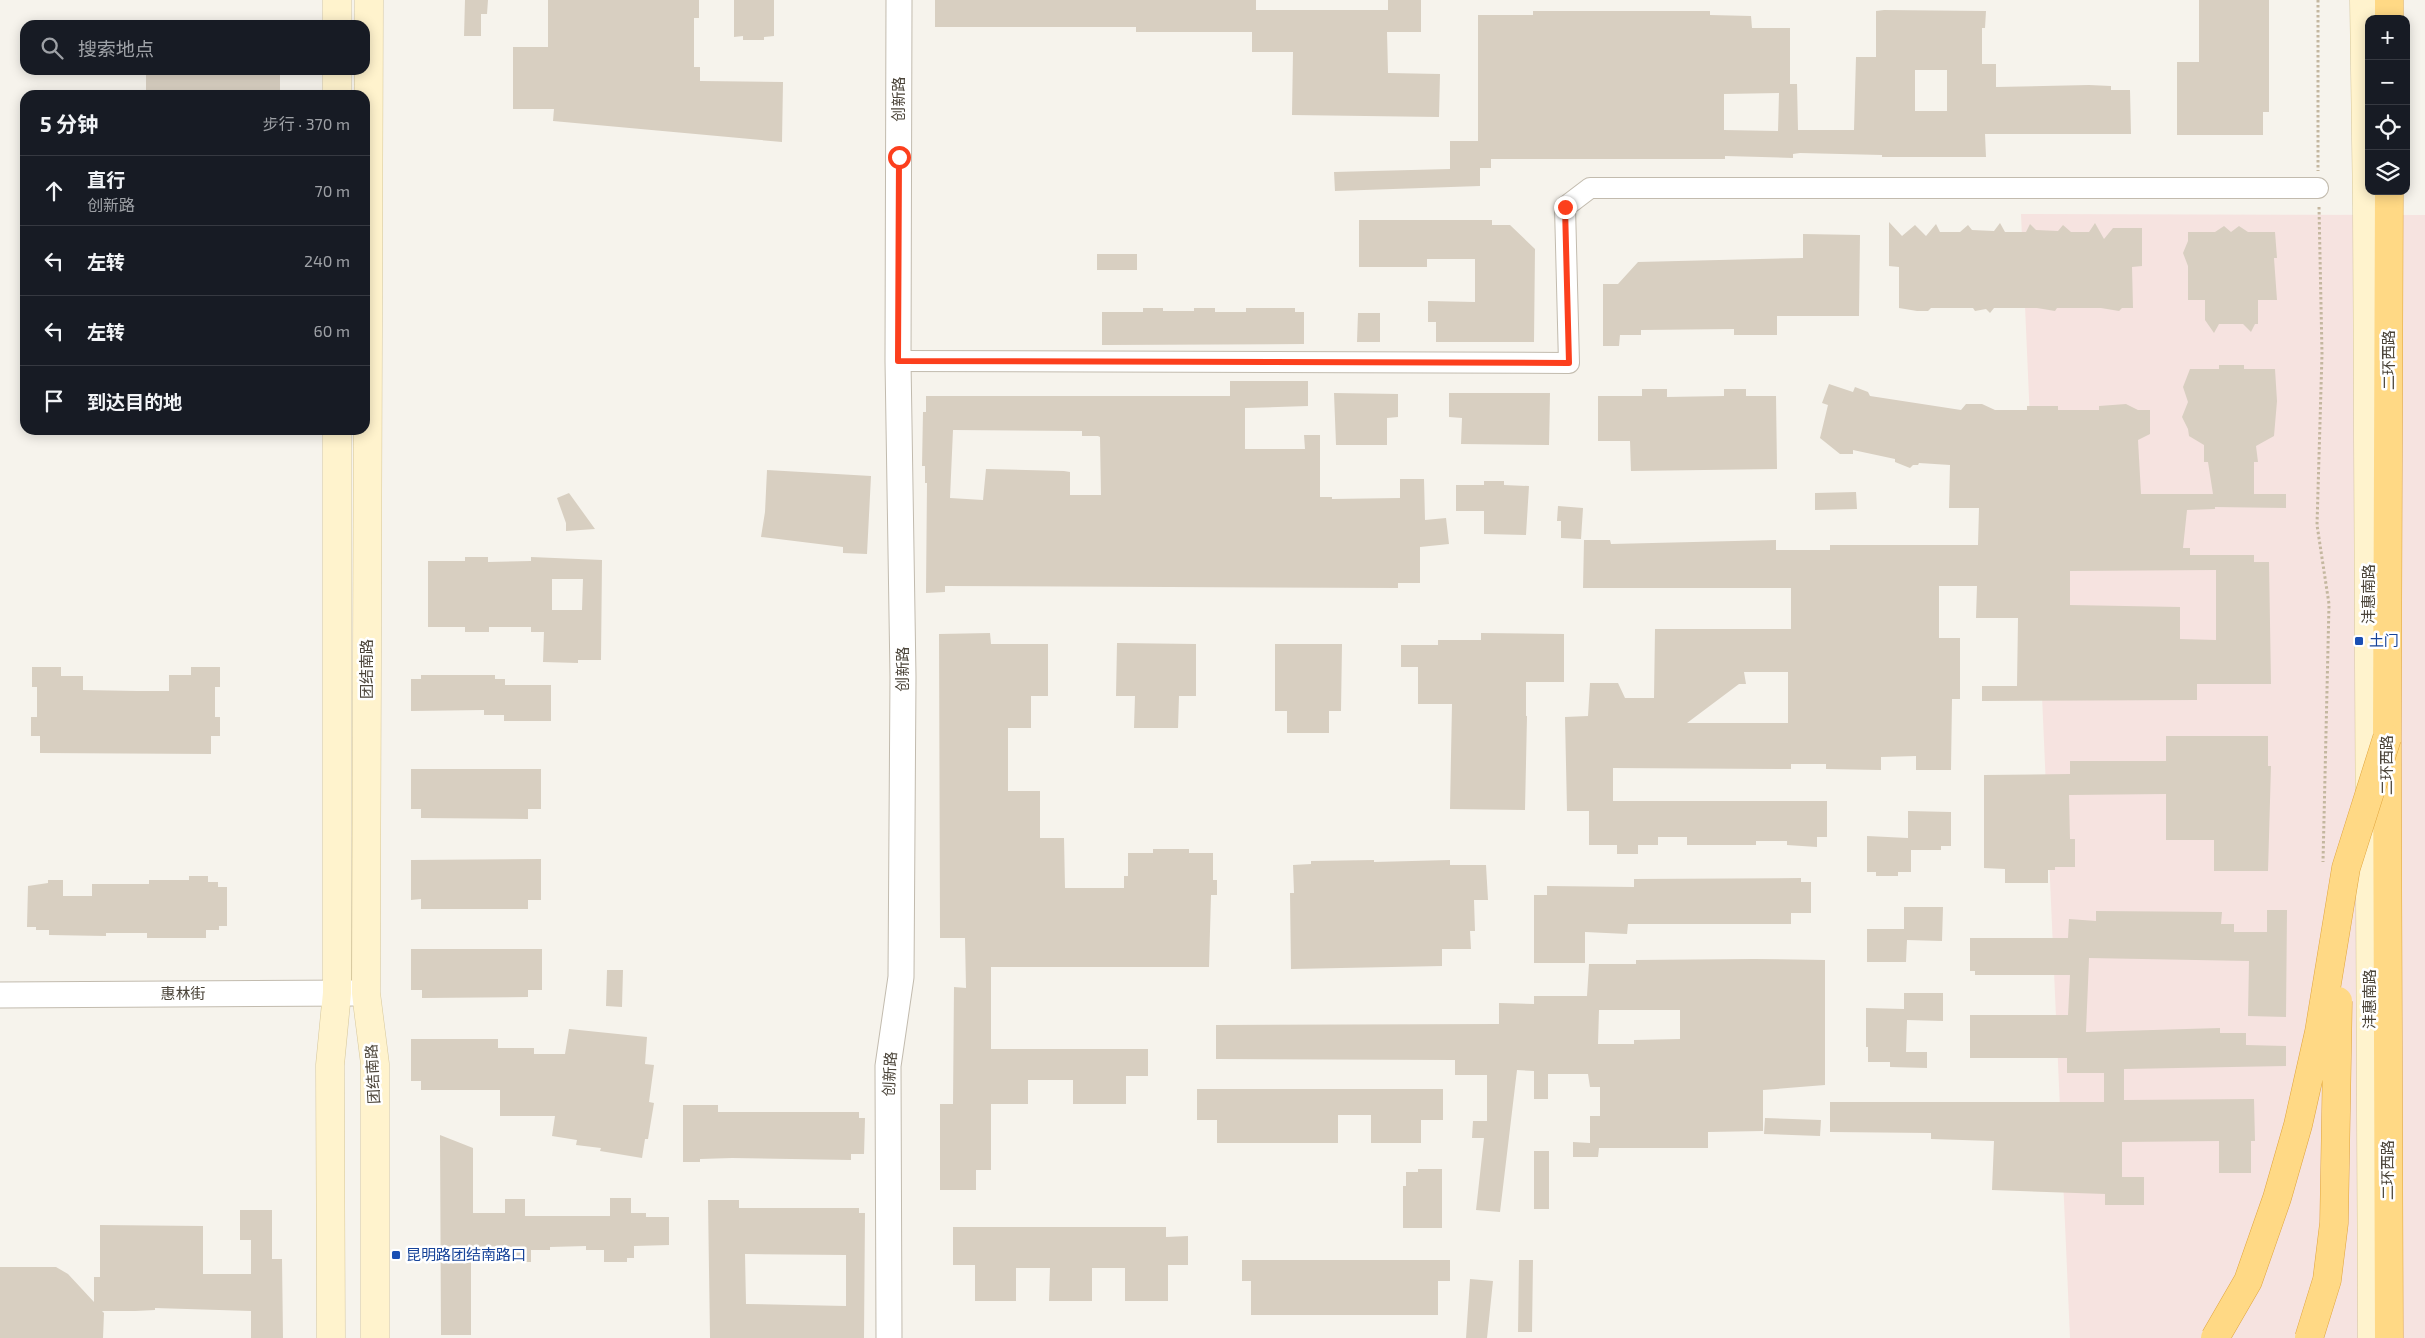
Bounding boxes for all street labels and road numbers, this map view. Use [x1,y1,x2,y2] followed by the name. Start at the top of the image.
[889,76,907,122] street label: 创新路
[2379,330,2397,390] street label: 二环西路
[2359,564,2377,624] street label: 沣惠南路
[357,639,375,699] street label: 团结南路
[893,646,911,692] street label: 创新路
[2377,735,2395,795] street label: 二环西路
[2360,969,2378,1029] street label: 沣惠南路
[160,984,206,1002] street label: 惠林街
[361,1044,383,1104] street label: 团结南路
[879,1051,899,1097] street label: 创新路
[2378,1140,2396,1200] street label: 二环西路

